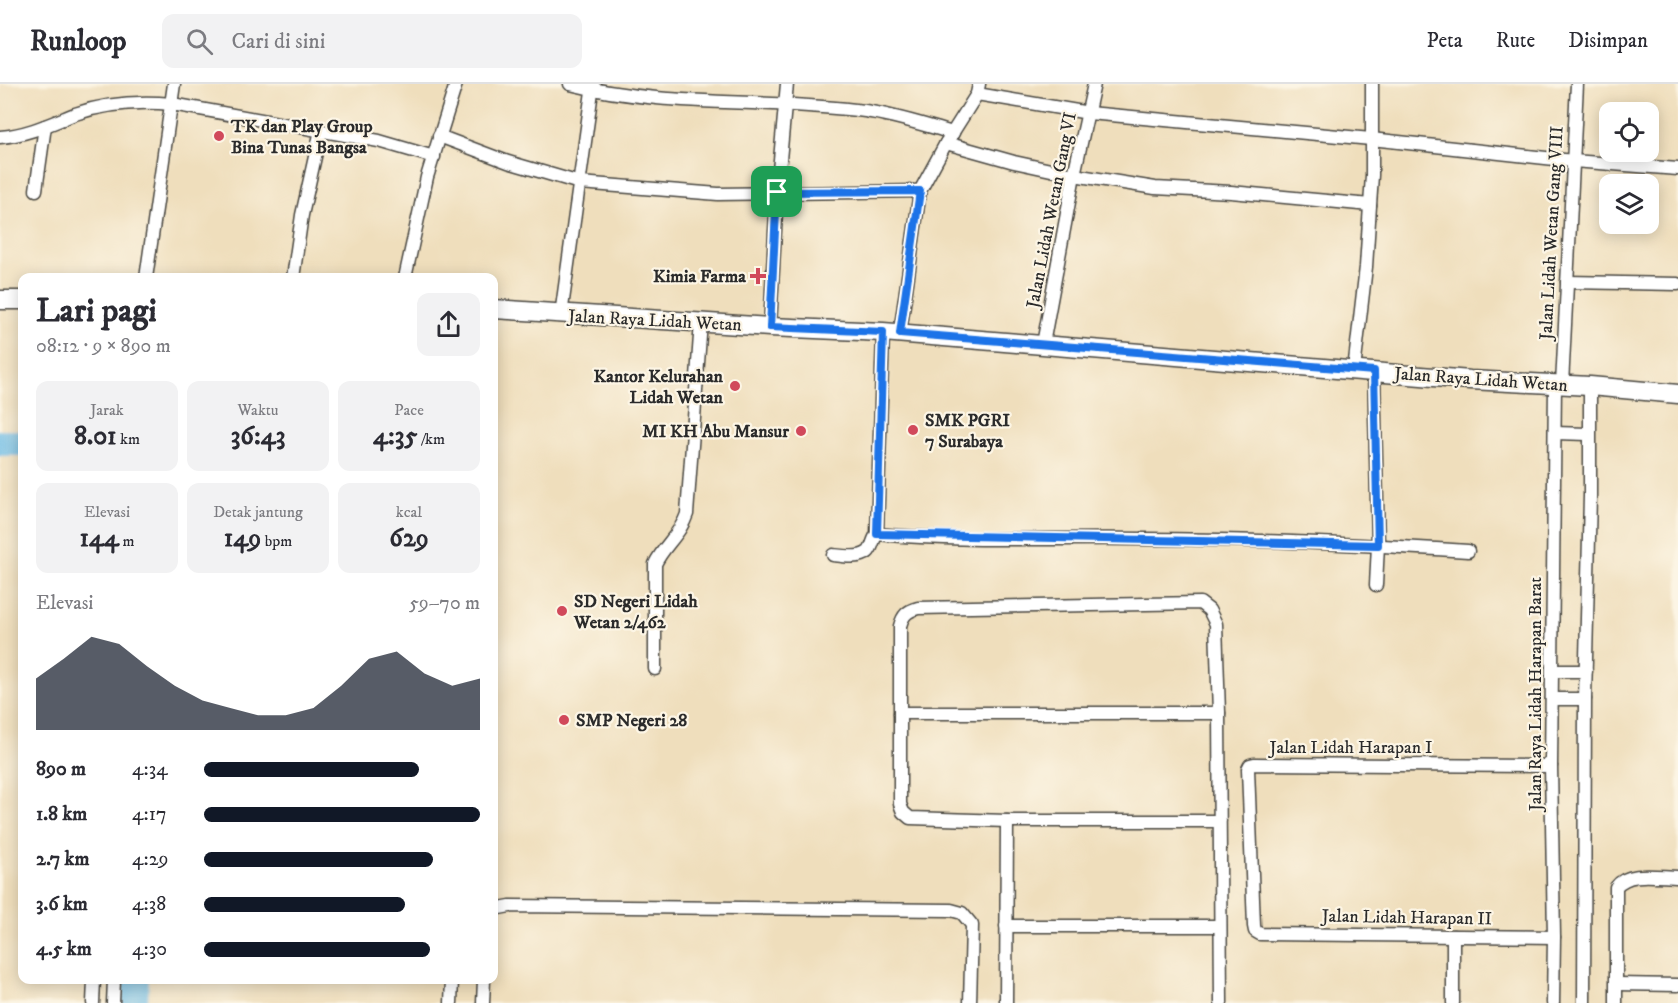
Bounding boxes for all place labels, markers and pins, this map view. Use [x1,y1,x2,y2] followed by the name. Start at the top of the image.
[230,116,373,159] place label: TK dan Play Group Bina Tunas Bangsa
[212,129,226,143] marker: TK dan Play Group Bina Tunas Bangsa
[751,166,802,217] pin
[653,266,746,288] place label: Kimia Farma
[751,269,765,283] marker: Kimia Farma
[594,366,724,409] place label: Kantor Kelurahan Lidah Wetan
[728,379,742,393] marker: Kantor Kelurahan Lidah Wetan
[925,410,1010,453] place label: SMK PGRI 7 Surabaya
[642,421,789,443] place label: MI KH Abu Mansur
[906,423,920,437] marker: SMK PGRI 7 Surabaya
[794,424,808,438] marker: MI KH Abu Mansur
[573,591,698,634] place label: SD Negeri Lidah Wetan 2/462
[555,604,569,618] marker: SD Negeri Lidah Wetan 2/462
[576,710,687,732] place label: SMP Negeri 28
[557,713,571,727] marker: SMP Negeri 28

